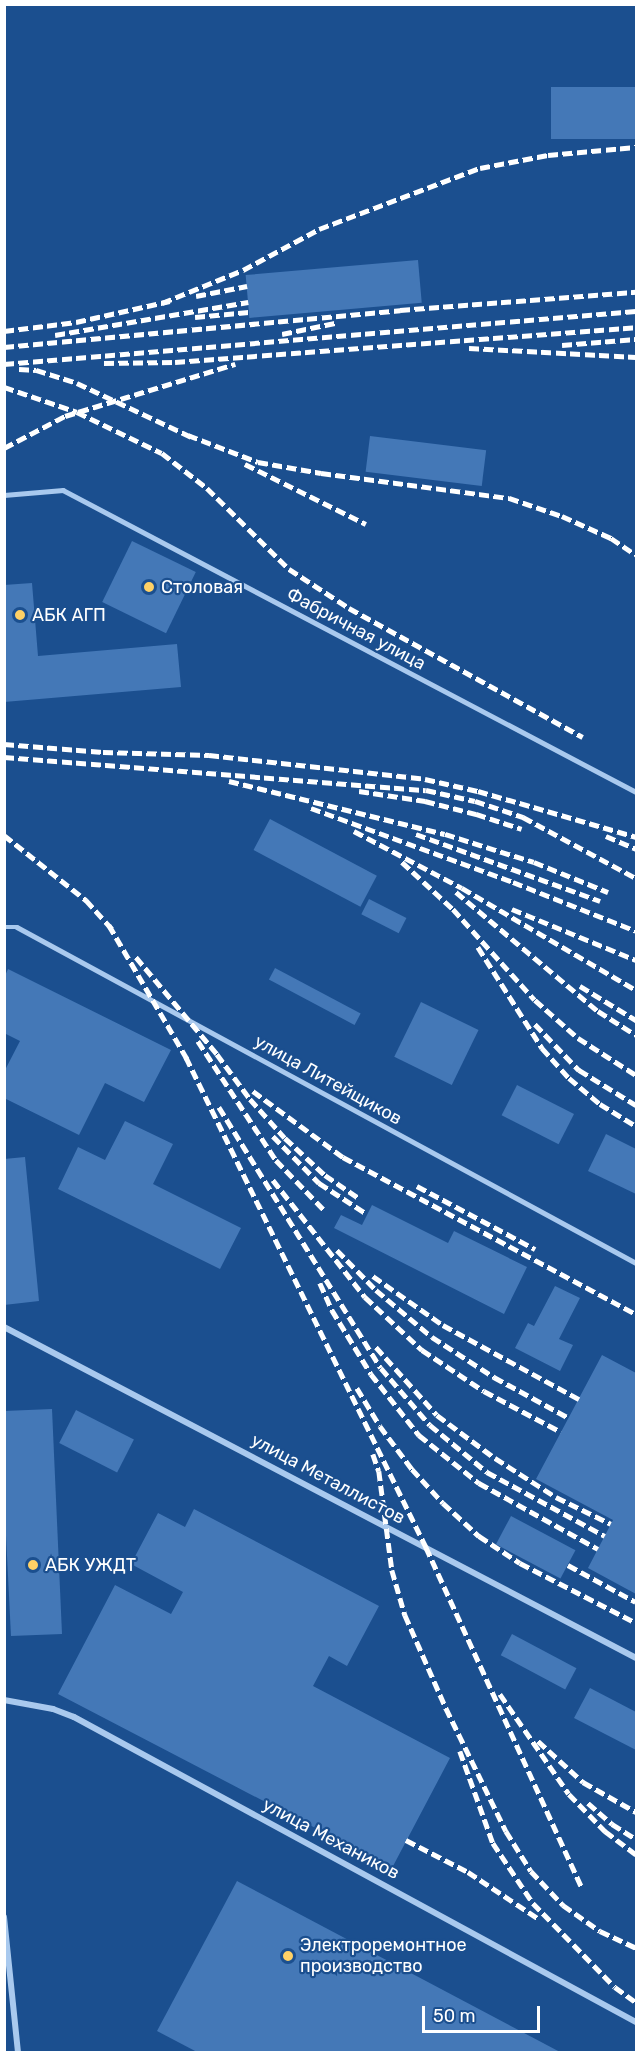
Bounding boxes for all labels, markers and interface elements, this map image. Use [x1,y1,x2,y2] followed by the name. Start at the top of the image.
[161,576,243,598] place label: Столовая
[142,580,156,594] marker: Столовая
[283,583,429,675] street label: Фабричная улица
[32,604,106,626] place label: АБК АГП
[13,608,27,622] marker: АБК АГП
[250,1030,406,1130] street label: улица Литейщиков
[247,1429,409,1529] street label: улица Металлистов
[45,1554,136,1576] place label: АБК УЖДТ
[26,1558,40,1572] marker: АБК УЖДТ
[259,1794,403,1884] street label: улица Механиков
[300,1935,467,1978] place label: Электроремонтное производство
[281,1949,295,1963] marker: Электроремонтное производство
[425,1994,544,2032] scale bar
[433,2005,476,2027] text: 50 m

